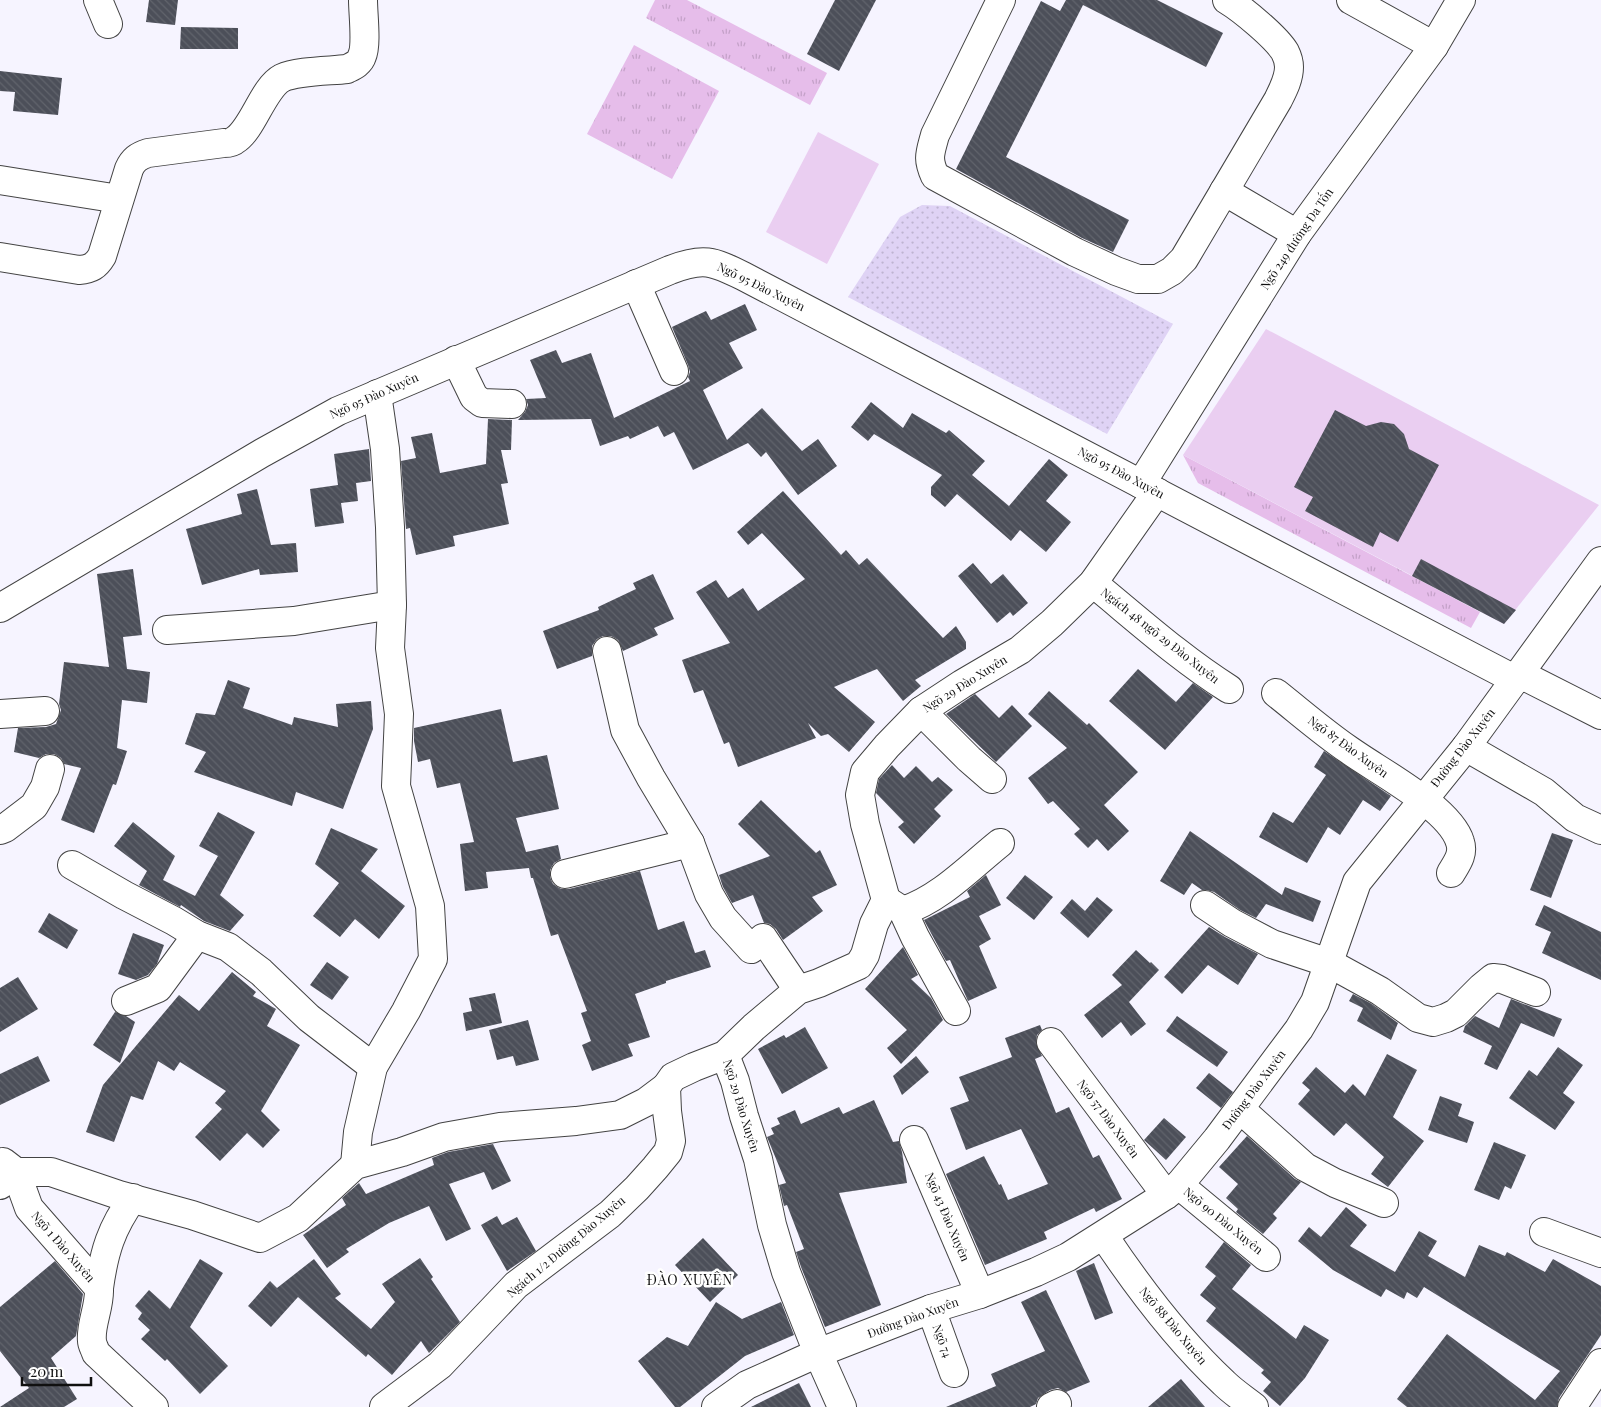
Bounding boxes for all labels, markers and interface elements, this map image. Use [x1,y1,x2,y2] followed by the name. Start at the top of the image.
[1256,184,1336,292] street label: Ngõ 249 đường Đa Tốn
[715,258,808,314] street label: Ngõ 95 Đào Xuyên
[327,368,420,422] street label: Ngõ 95 Đào Xuyên
[1076,443,1167,502] street label: Ngõ 95 Đào Xuyên
[1098,584,1223,687] street label: Ngách 48 ngõ 29 Đào Xuyên
[919,651,1010,715] street label: Ngõ 29 Đào Xuyên
[1426,705,1498,790] street label: Đường Đào Xuyên
[1305,712,1392,781] street label: Ngõ 87 Đào Xuyên
[1218,1046,1289,1133] street label: Đường Đào Xuyên
[720,1057,764,1154] street label: Ngõ 29 Đào Xuyên
[1074,1076,1144,1161] street label: Ngõ 57 Đào Xuyên
[922,1170,974,1264] street label: Ngõ 43 Đào Xuyên
[1181,1183,1267,1257] street label: Ngõ 90 Đào Xuyên
[503,1192,628,1301] street label: Ngách 1/2 Đường Đào Xuyên
[29,1208,99,1285] street label: Ngõ 1 Đào Xuyên
[647,1270,733,1289] district label: ĐÀO XUYÊN
[1136,1283,1211,1368] street label: Ngõ 88 Đào Xuyên
[865,1293,961,1341] street label: Đường Đào Xuyên
[930,1322,956,1360] street label: Ngõ 74
[22,1354,91,1386] scale bar
[30,1361,64,1381] text: 20 m

